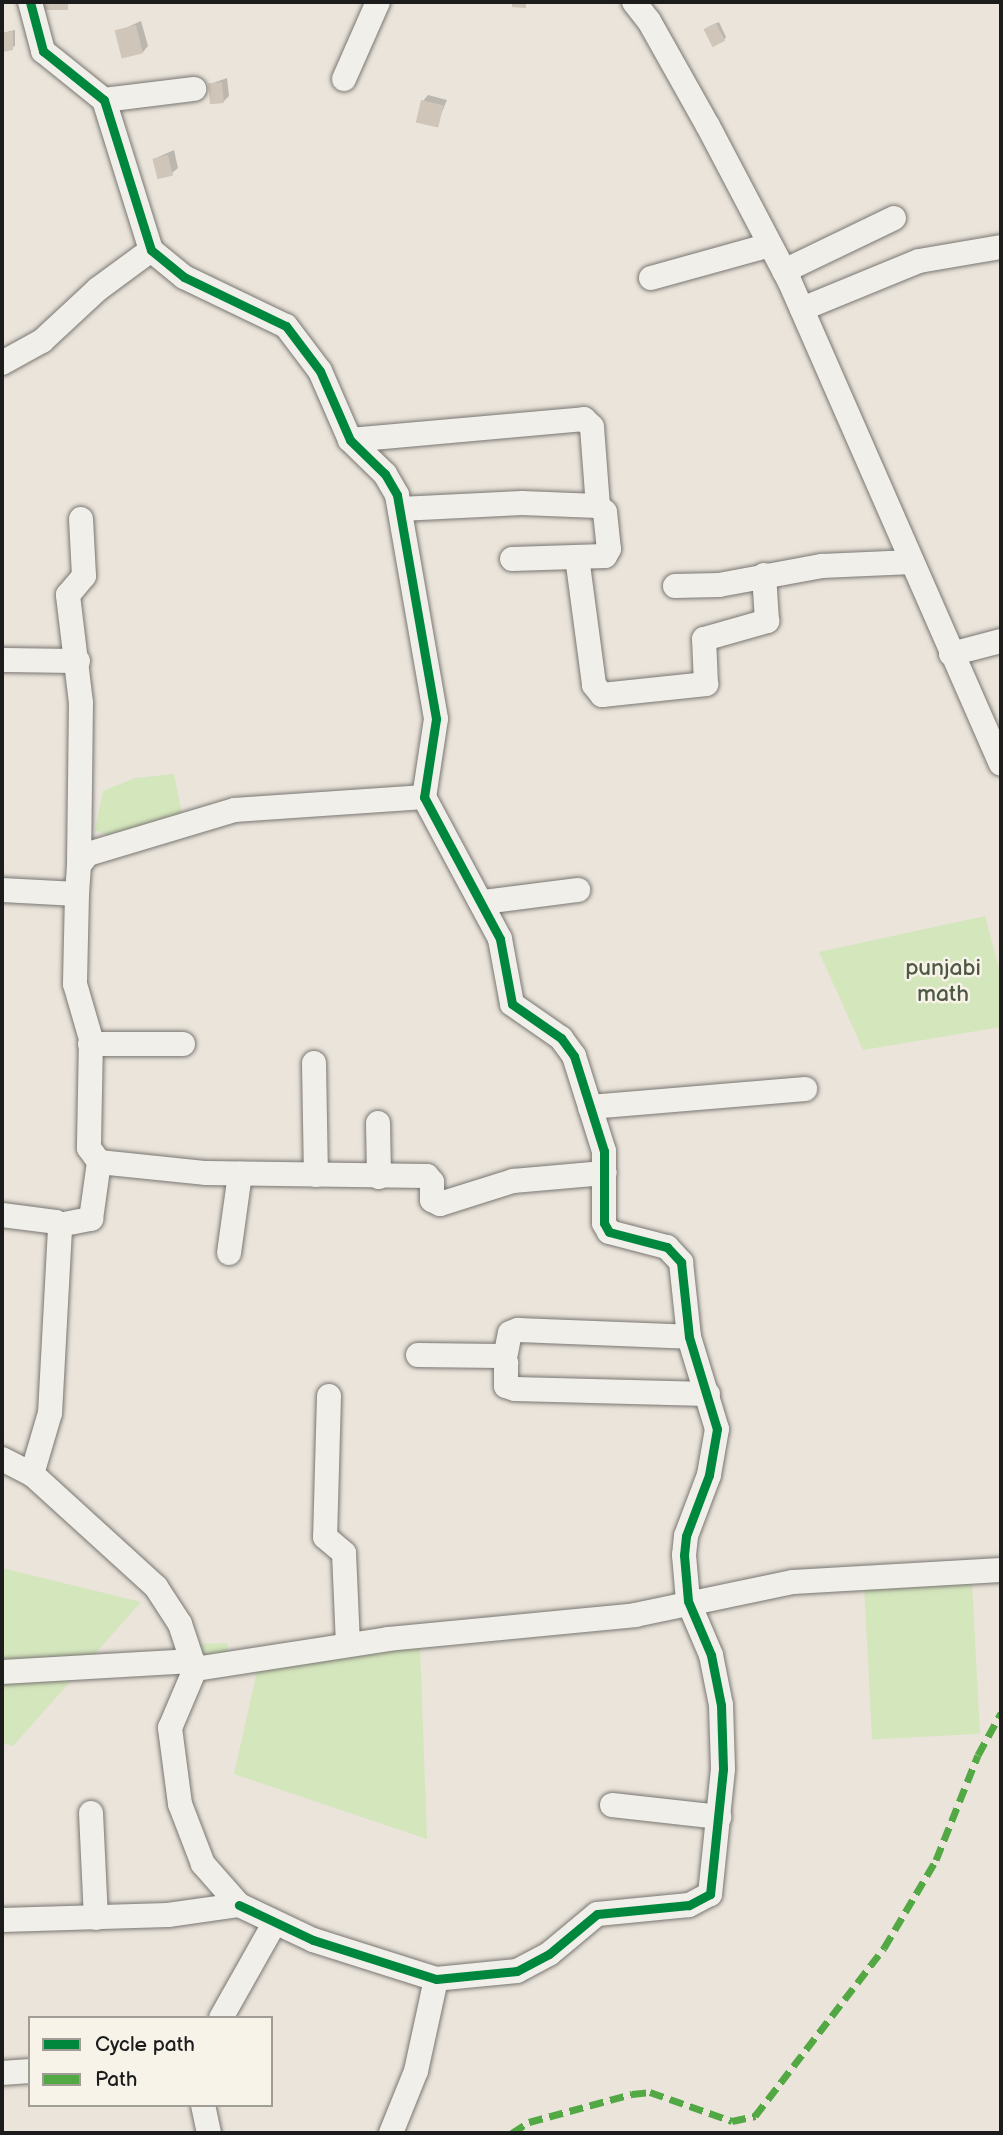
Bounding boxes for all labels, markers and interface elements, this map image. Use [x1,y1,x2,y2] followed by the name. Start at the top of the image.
[905,954,981,1008] park label: punjabi math
[28,2016,273,2107] legend
[95,2032,195,2057] text: Cycle path
[95,2067,137,2092] text: Path

